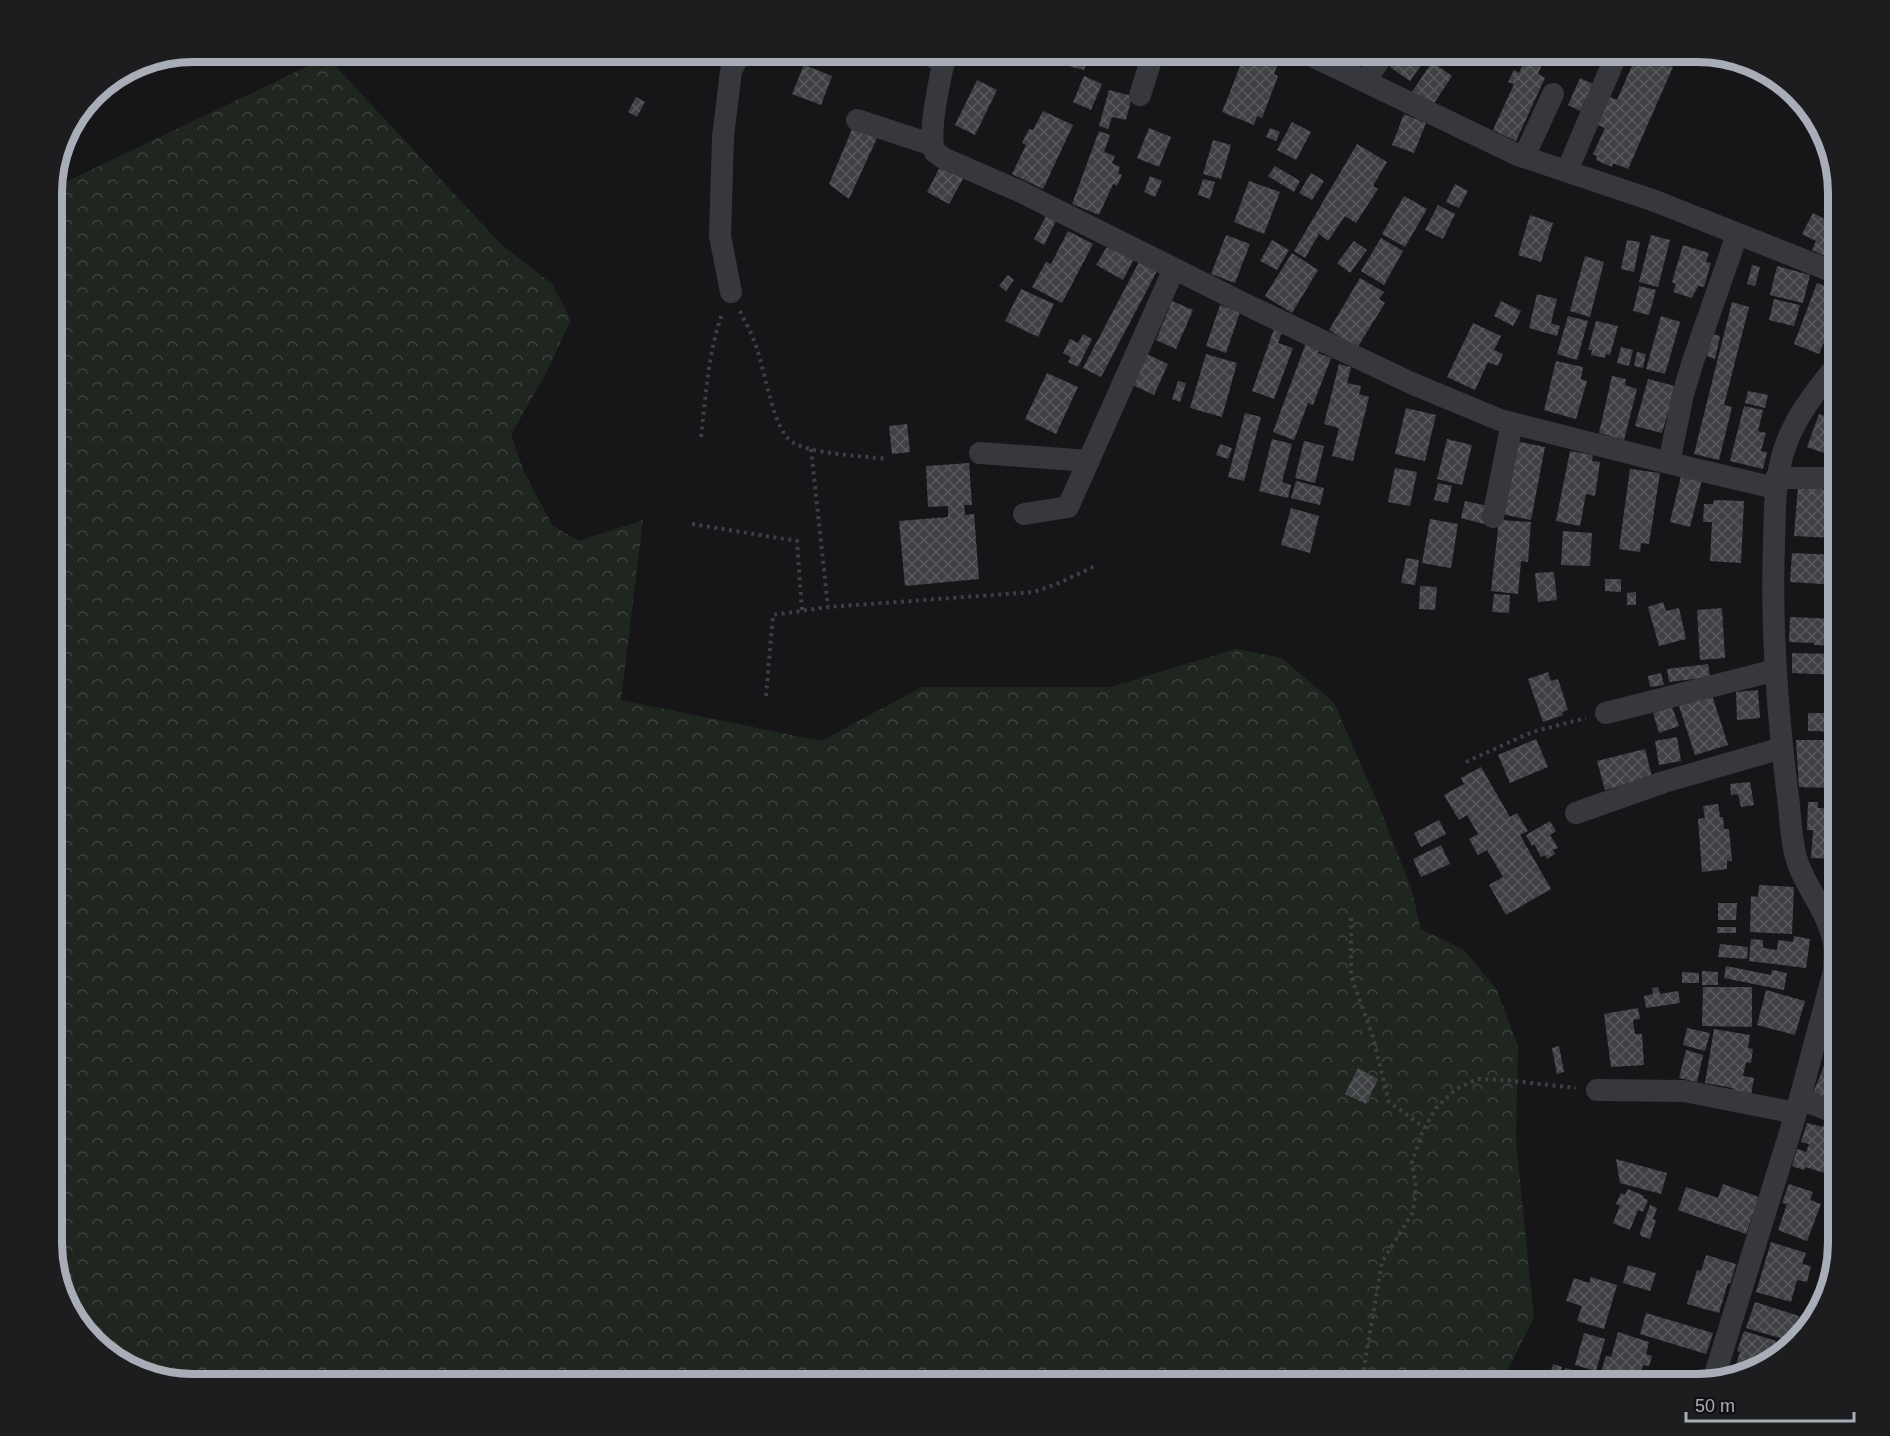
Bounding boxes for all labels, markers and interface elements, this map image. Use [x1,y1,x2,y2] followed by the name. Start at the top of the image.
[1686,1385,1854,1423] scale bar
[1695,1396,1735,1416] text: 50 m

